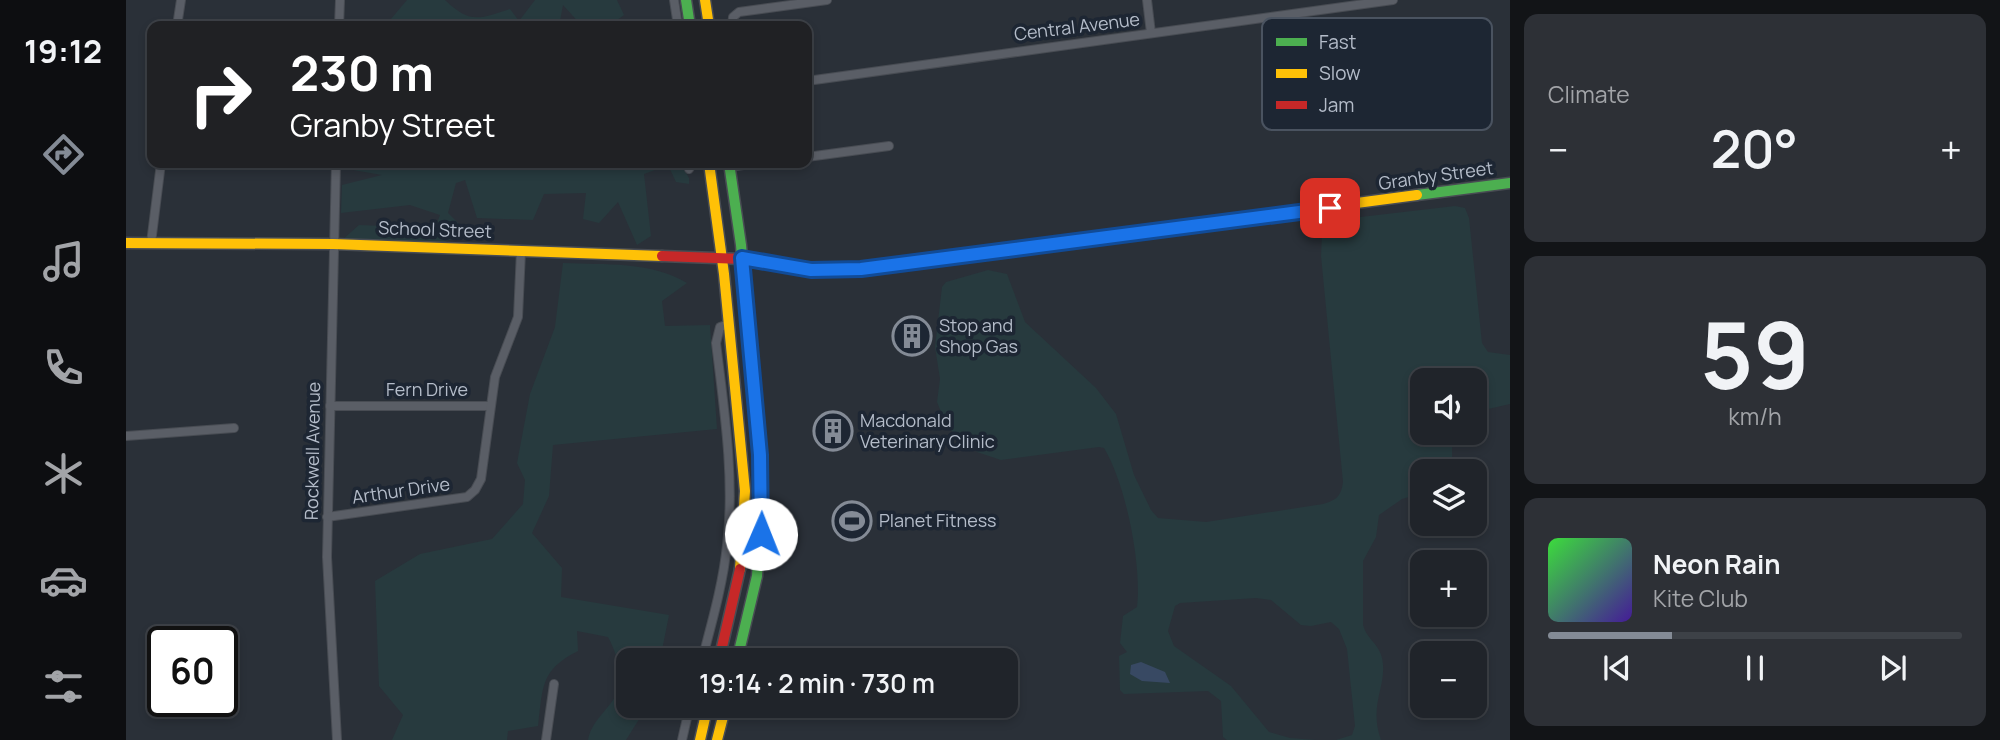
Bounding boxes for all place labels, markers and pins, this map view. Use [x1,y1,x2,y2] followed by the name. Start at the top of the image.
[1300,178,1360,238] pin
[939,313,1018,358] place label: Stop and Shop Gas
[891,315,933,357] building icon: Stop and Shop Gas
[860,408,995,453] place label: Macdonald Veterinary Clinic
[812,410,854,452] building icon: Macdonald Veterinary Clinic
[831,500,873,542] sports icon: Planet Fitness
[879,508,997,532] place label: Planet Fitness

